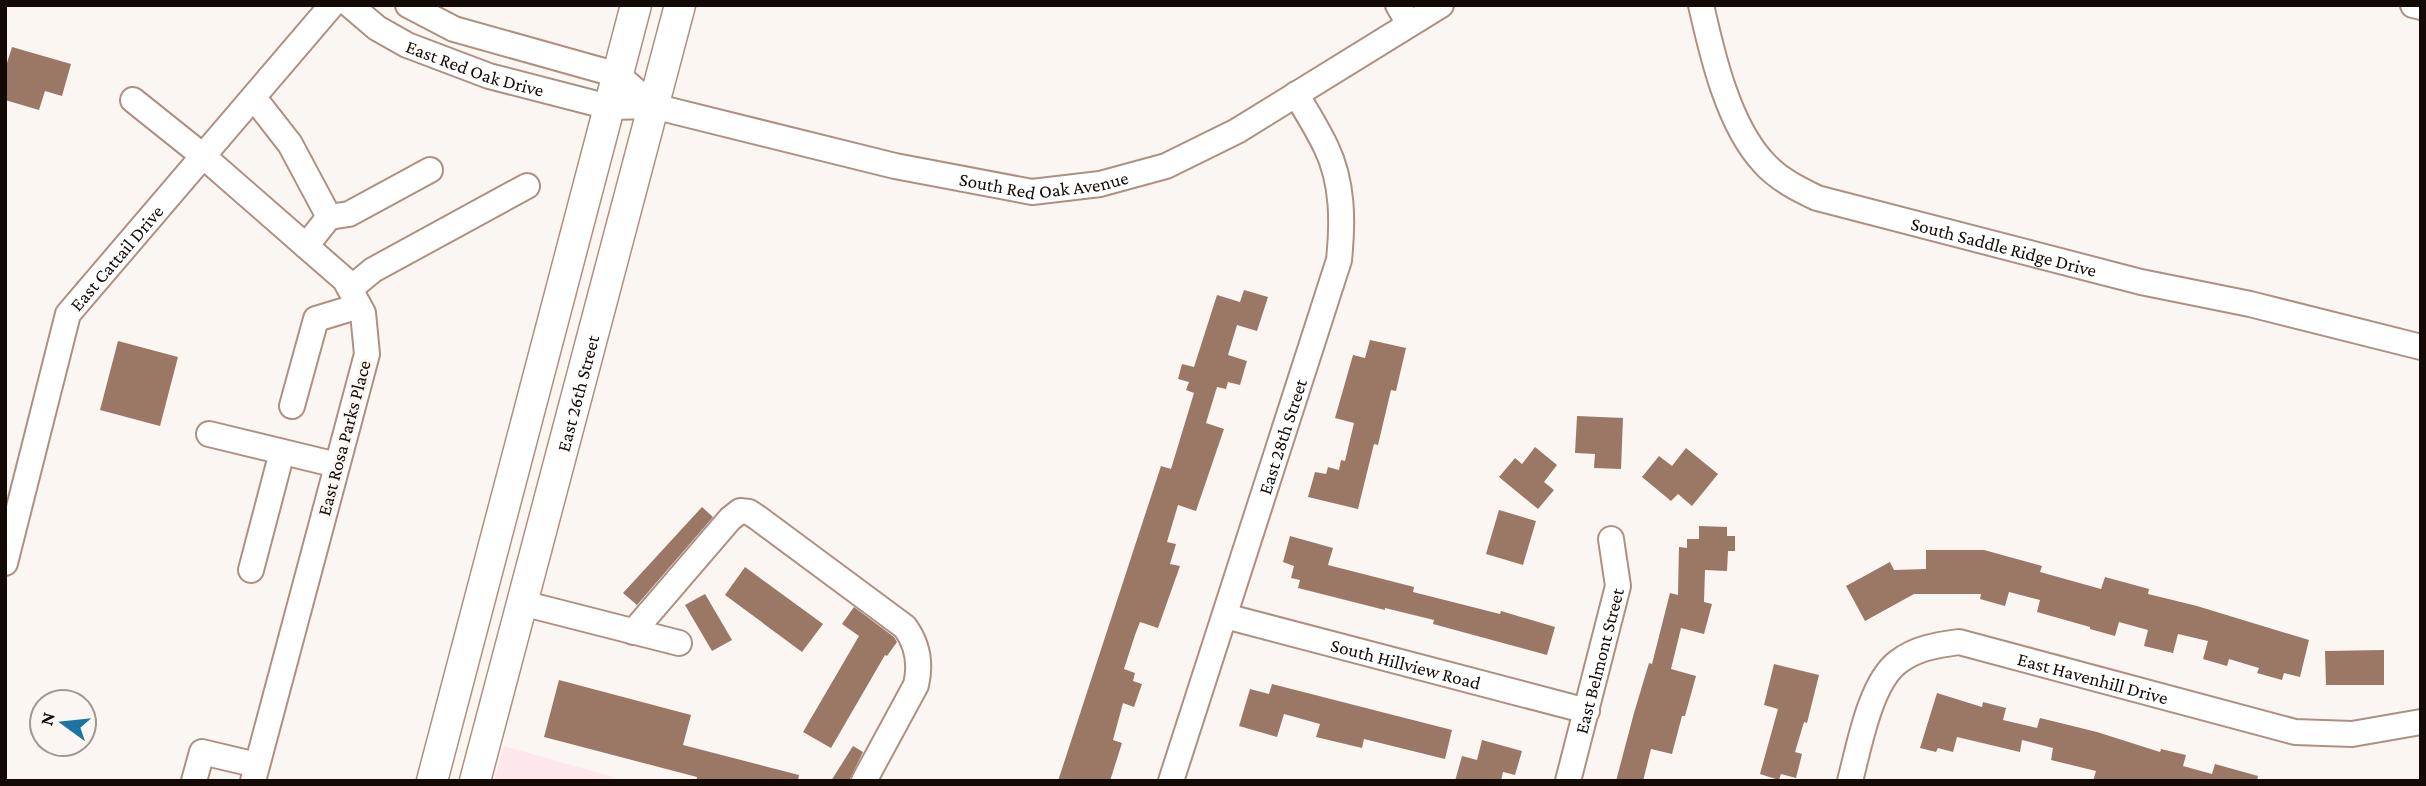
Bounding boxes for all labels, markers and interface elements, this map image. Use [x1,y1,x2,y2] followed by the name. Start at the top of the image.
[403,35,546,100] street label: East Red Oak Drive
[958,166,1130,203] street label: South Red Oak Avenue
[65,200,167,315] street label: East Cattail Drive
[1909,212,2099,281] street label: South Saddle Ridge Drive
[552,332,603,454] street label: East 26th Street
[313,358,375,518] street label: East Rosa Parks Place
[1254,375,1311,497] street label: East 28th Street
[1570,585,1628,736] street label: East Belmont Street
[1329,634,1483,693] street label: South Hillview Road
[2015,648,2171,708] street label: East Havenhill Drive
[28,688,98,758] north arrow
[35,710,59,728] text: N

